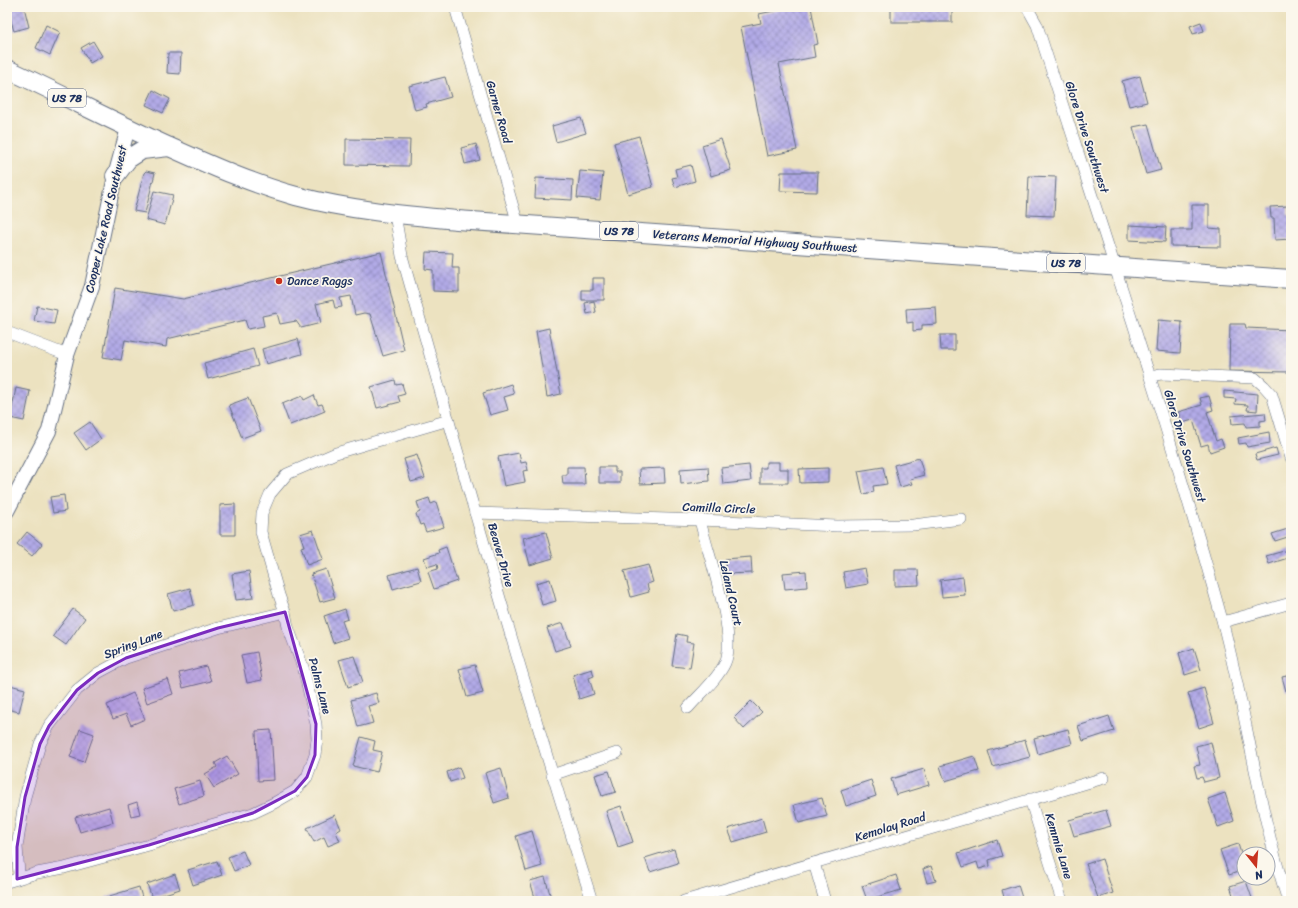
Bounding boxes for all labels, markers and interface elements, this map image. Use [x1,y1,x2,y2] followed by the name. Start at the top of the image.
[480,78,519,148] street label: Garner Road
[1058,78,1116,197] street label: Glore Drive Southwest
[48,89,86,107] road number: US 78
[78,142,134,295] street label: Cooper Lake Road Southwest
[600,222,638,240] road number: US 78
[652,223,858,259] street label: Veterans Memorial Highway Southwest
[1047,254,1085,272] road number: US 78
[287,270,353,292] place label: Dance Raggs
[274,276,284,286] marker: Dance Raggs
[1157,387,1213,506] street label: Glore Drive Southwest
[682,496,756,520] street label: Camilla Circle
[481,520,521,590] street label: Beaver Drive
[713,558,749,628] street label: Leland Court
[100,623,166,665] street label: Spring Lane
[302,655,338,717] street label: Palms Lane
[852,805,930,848] street label: Kemolay Road
[1038,810,1080,882] street label: Kemmie Lane
[1236,846,1276,886] north arrow
[1252,865,1266,885] text: N

